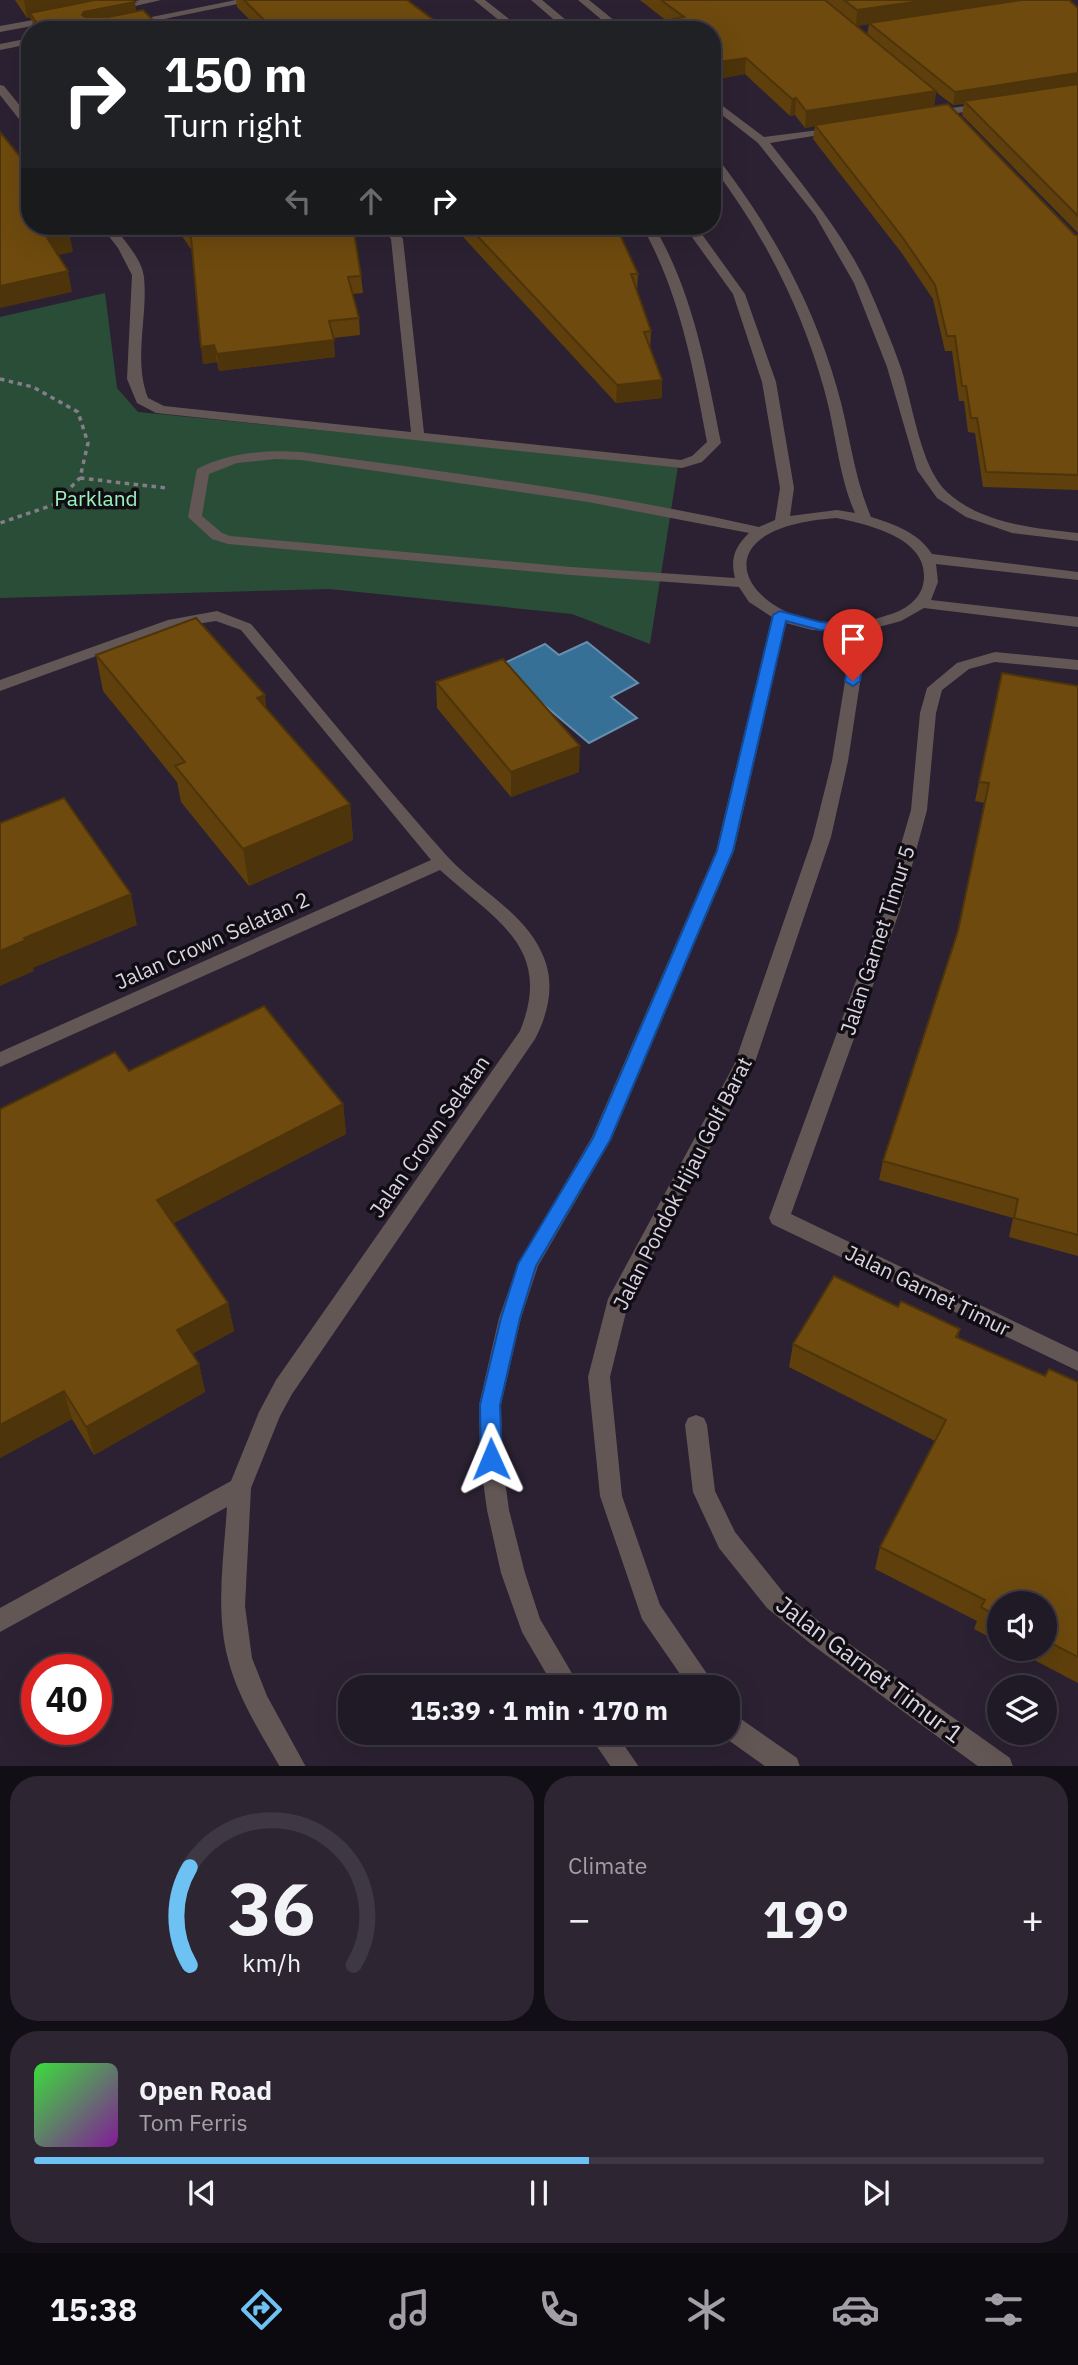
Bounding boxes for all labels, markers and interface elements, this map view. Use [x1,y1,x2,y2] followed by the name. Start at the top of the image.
[164,42,308,105] text: 150 m
[49,49,140,140] icon: right
[164,104,302,146] text: Turn right
[279,182,317,220] icon: left
[352,182,390,220] icon: ahead
[425,182,463,220] icon: right
[54,484,138,512] park label: Parkland
[823,609,883,681] pin
[834,620,872,658] icon: arrive
[833,842,921,1038] street label: Jalan Garnet Timur 5
[110,885,314,995] street label: Jalan Crown Selatan 2
[362,1049,496,1223] street label: Jalan Crown Selatan
[606,1052,758,1314] street label: Jalan Pondok Hijau Golf Barat
[841,1238,1015,1342] street label: Jalan Garnet Timur
[454,1422,528,1496] position arrow
[770,1588,970,1750] street label: Jalan Garnet Timur 1
[987,1591,1057,1745] map controls
[987,1591,1057,1661] button: sound
[21,1654,112,1745] speed limit sign: 40
[987,1675,1057,1745] button: layers
[410,1693,668,1727] text: 15:39 · 1 min · 170 m
[568,1850,647,1880] text: Climate
[228,1860,316,1955] text: 36
[763,1885,849,1952] text: 19°
[568,1894,591,1943] text: −
[1021,1894,1044,1943] text: +
[243,1945,301,1978] text: km/h
[139,2073,272,2107] text: Open Road
[139,2107,248,2137] text: Tom Ferris
[183,2174,221,2212] icon: previous
[520,2174,558,2212] icon: pause
[857,2174,895,2212] icon: next
[237,2285,286,2334] icon: directions
[385,2285,434,2334] icon: music
[534,2285,583,2334] icon: phone
[682,2285,731,2334] icon: climate
[831,2285,880,2334] icon: car
[979,2285,1028,2334] icon: filters
[50,2288,137,2330] text: 15:38

